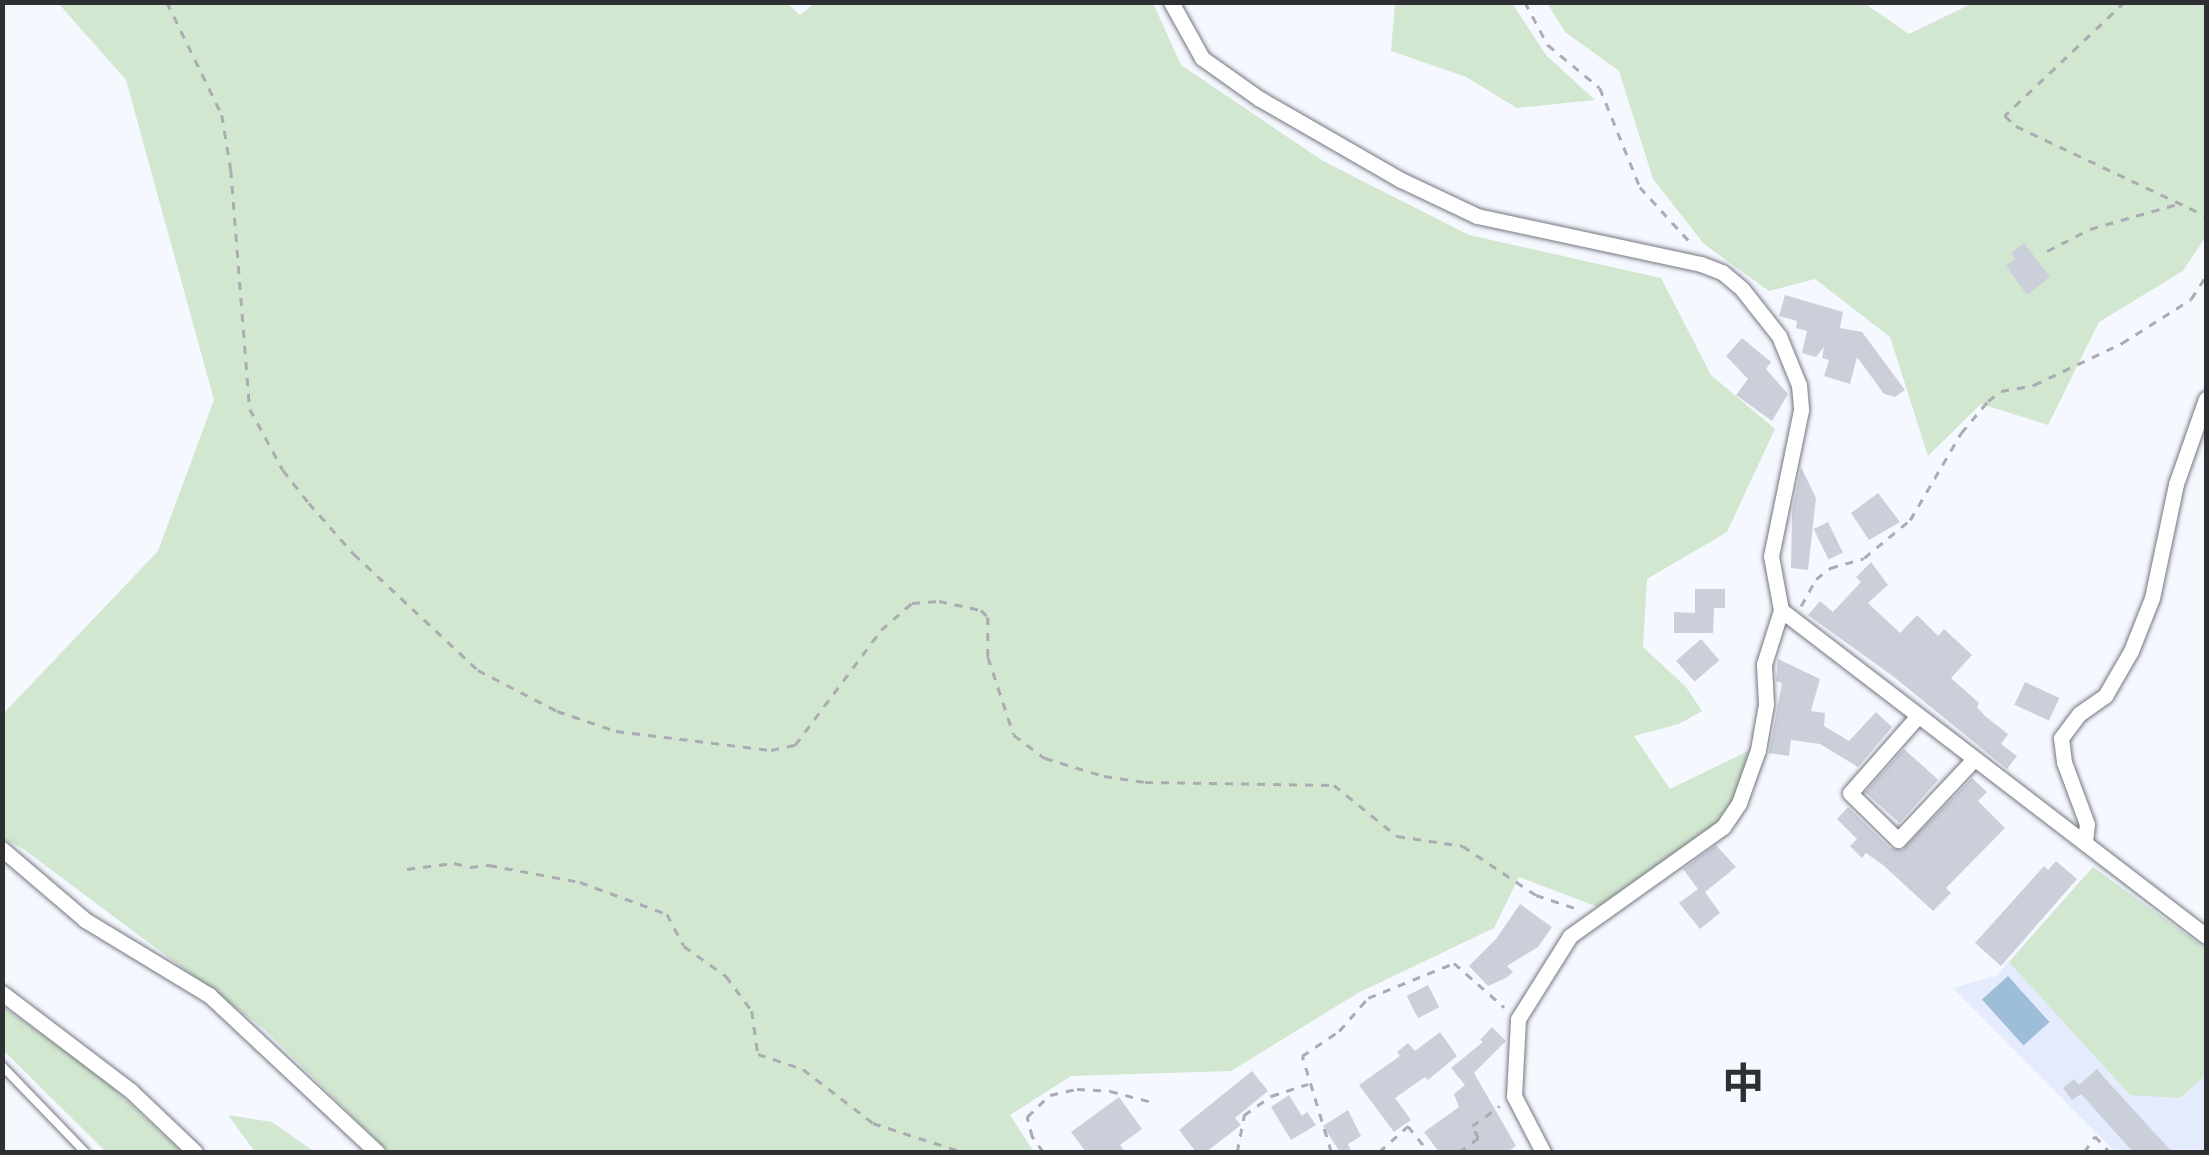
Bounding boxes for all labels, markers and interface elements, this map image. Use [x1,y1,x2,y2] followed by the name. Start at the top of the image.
[1722,1059,1764,1109] district label: 中

